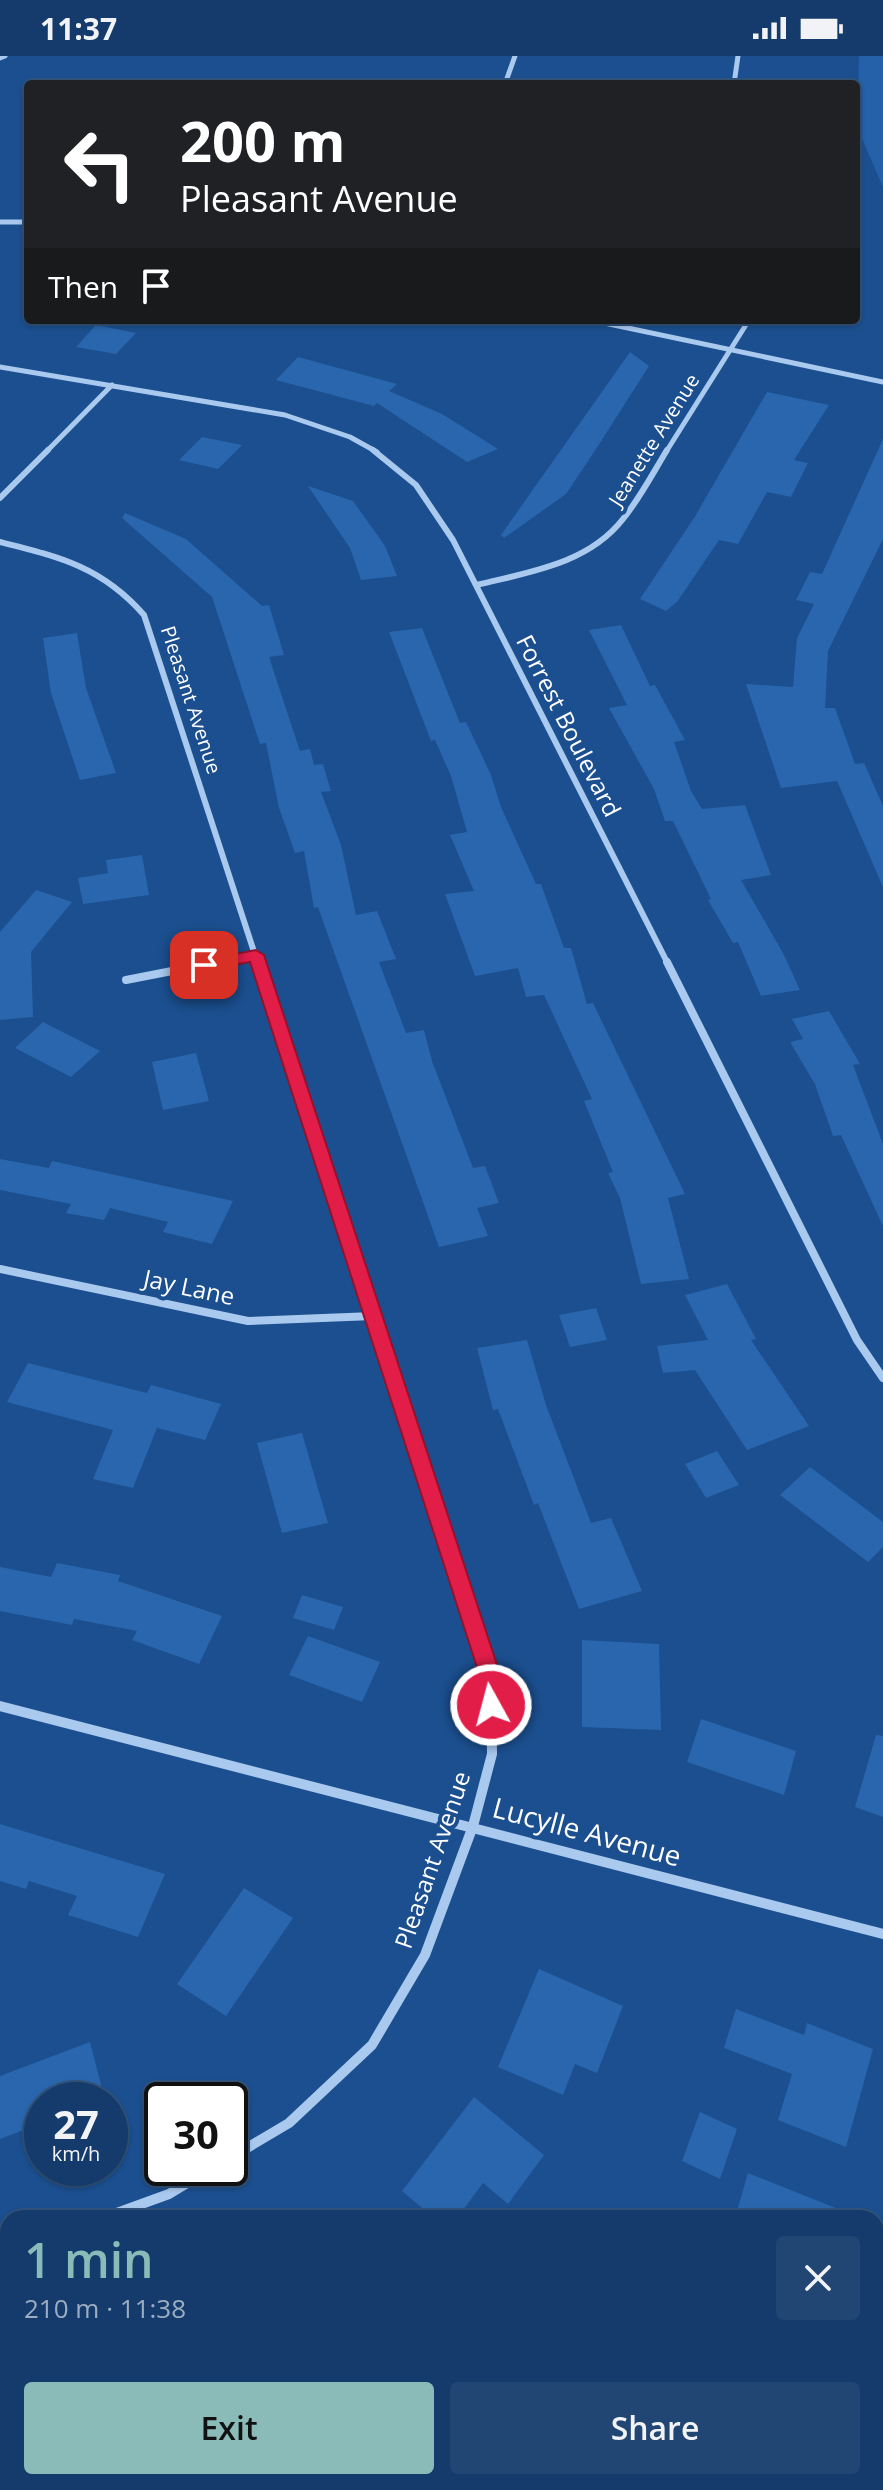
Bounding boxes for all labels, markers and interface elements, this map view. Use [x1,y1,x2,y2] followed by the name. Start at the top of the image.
[40,8,117,49] text: 11:37
[180,102,346,178] text: 200 m
[48,112,152,216] icon: left
[180,174,458,223] text: Pleasant Avenue
[134,264,178,308] icon: arrive
[48,266,118,307] text: Then
[601,368,705,513] street label: Jeanette Avenue
[155,622,228,777] street label: Pleasant Avenue
[509,629,629,822] street label: Forrest Boulevard
[170,931,238,999] pin
[182,943,226,987] icon: arrive
[139,1260,238,1312] street label: Jay Lane
[449,1663,533,1747] position arrow
[386,1767,477,1952] street label: Pleasant Avenue
[489,1788,686,1874] street label: Lucylle Avenue
[144,2082,248,2186] speed limit sign: 30
[53,2096,99,2151] text: 27
[52,2140,100,2167] text: km/h
[24,2227,154,2292] text: 1 min
[776,2236,860,2320] button: close
[24,2290,186,2326] text: 210 m · 11:38
[24,2382,434,2474] button: Exit
[450,2382,860,2474] button: Share

